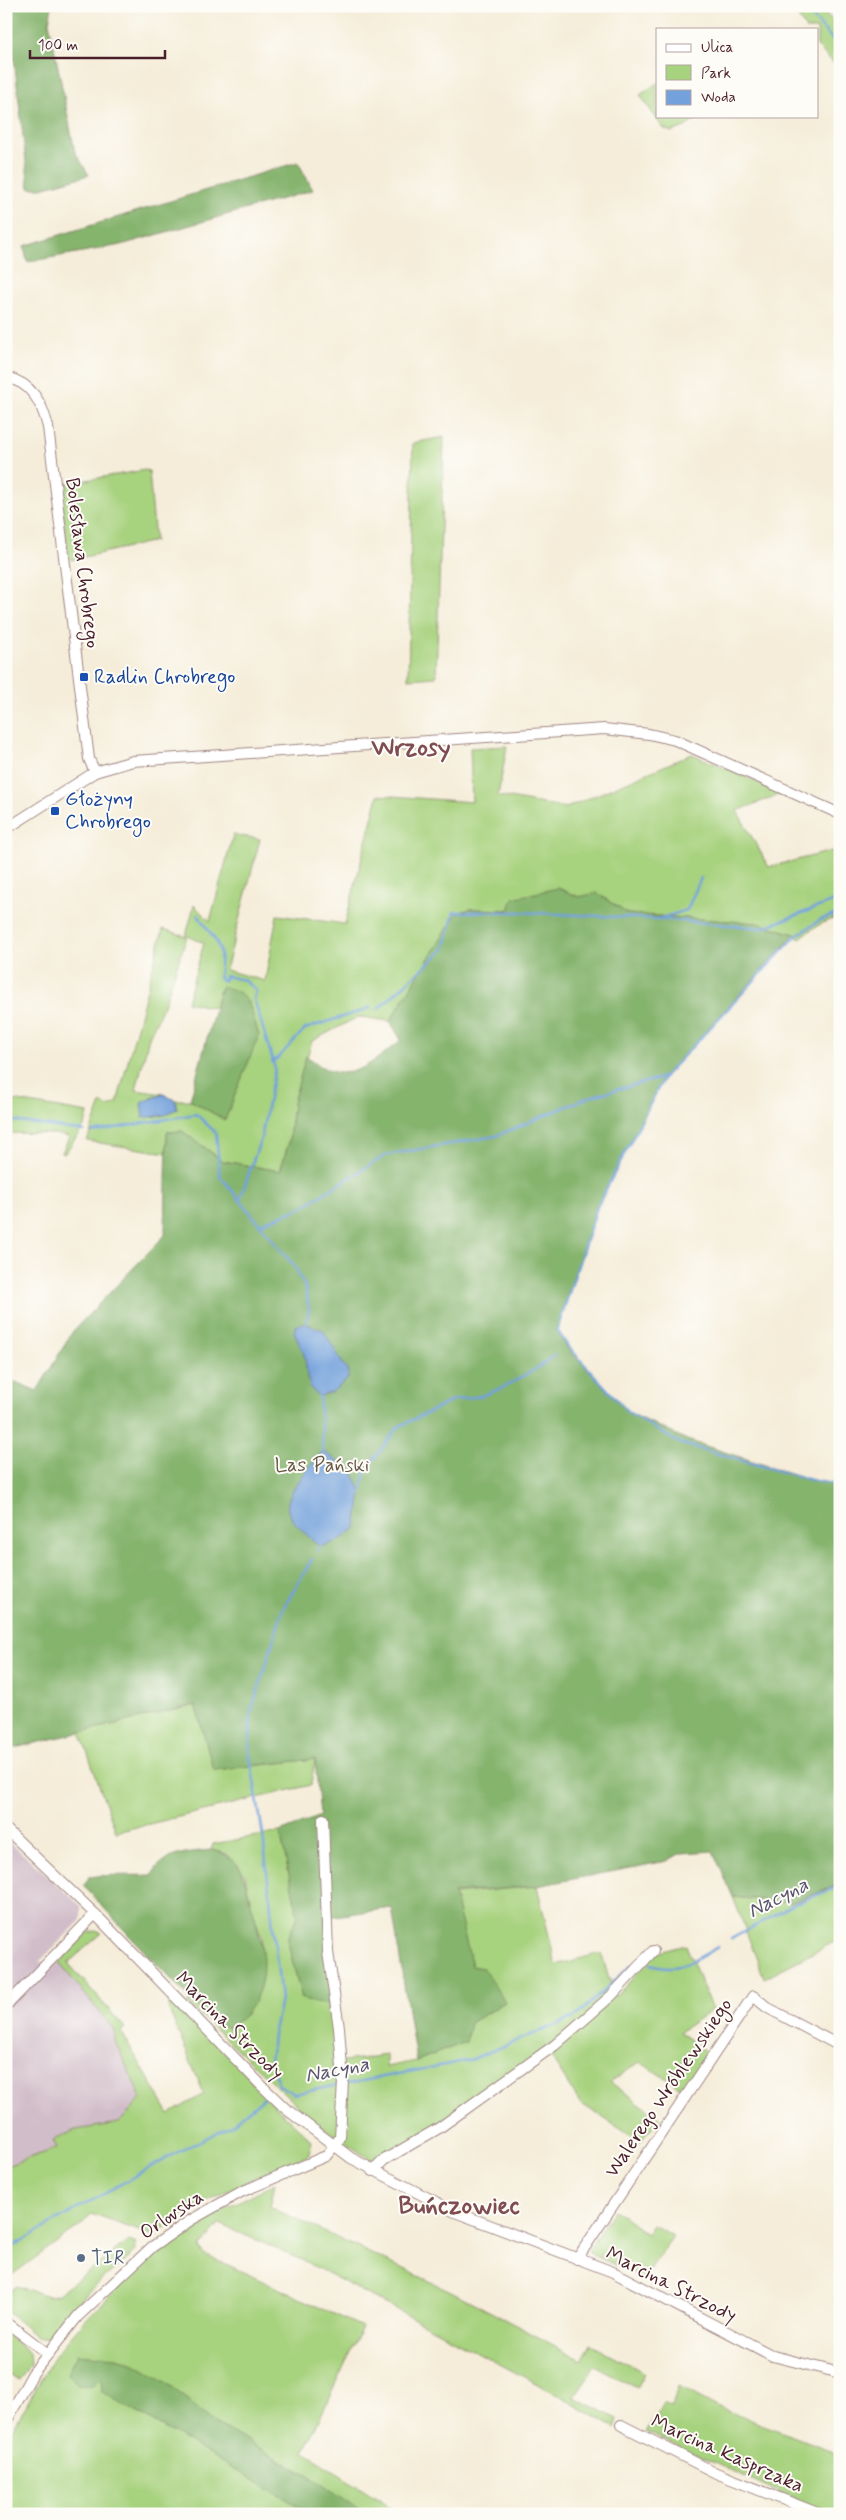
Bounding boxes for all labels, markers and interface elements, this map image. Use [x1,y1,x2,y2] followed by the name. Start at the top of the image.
[30,28,165,60] scale bar
[656,28,818,118] legend
[38,36,78,56] text: 100 m
[701,38,734,58] text: Ulica
[701,64,731,84] text: Park
[701,88,736,108] text: Woda
[57,476,106,650] street label: Bolesława Chrobrego
[94,664,235,692] place label: Radlin Chrobrego
[78,671,90,683] marker: Radlin Chrobrego
[370,732,451,765] district label: Wrzosy
[65,786,151,837] place label: Głożyny Chrobrego
[49,805,61,817] marker: Głożyny Chrobrego
[275,1452,369,1479] park label: Las Pański
[743,1871,813,1925] water label: Nacyna
[169,1966,289,2086] street label: Marcina Strzody
[599,1993,740,2184] street label: Walerego Wróblewskiego
[303,2050,371,2090] water label: Nacyna
[135,2184,209,2246] street label: Orlovska
[398,2190,520,2223] district label: Buńczowiec
[601,2240,741,2330] street label: Marcina Strzody
[91,2245,124,2272] place label: TIR
[75,2252,87,2264] marker: TIR
[646,2408,808,2500] street label: Marcina Kasprzaka

